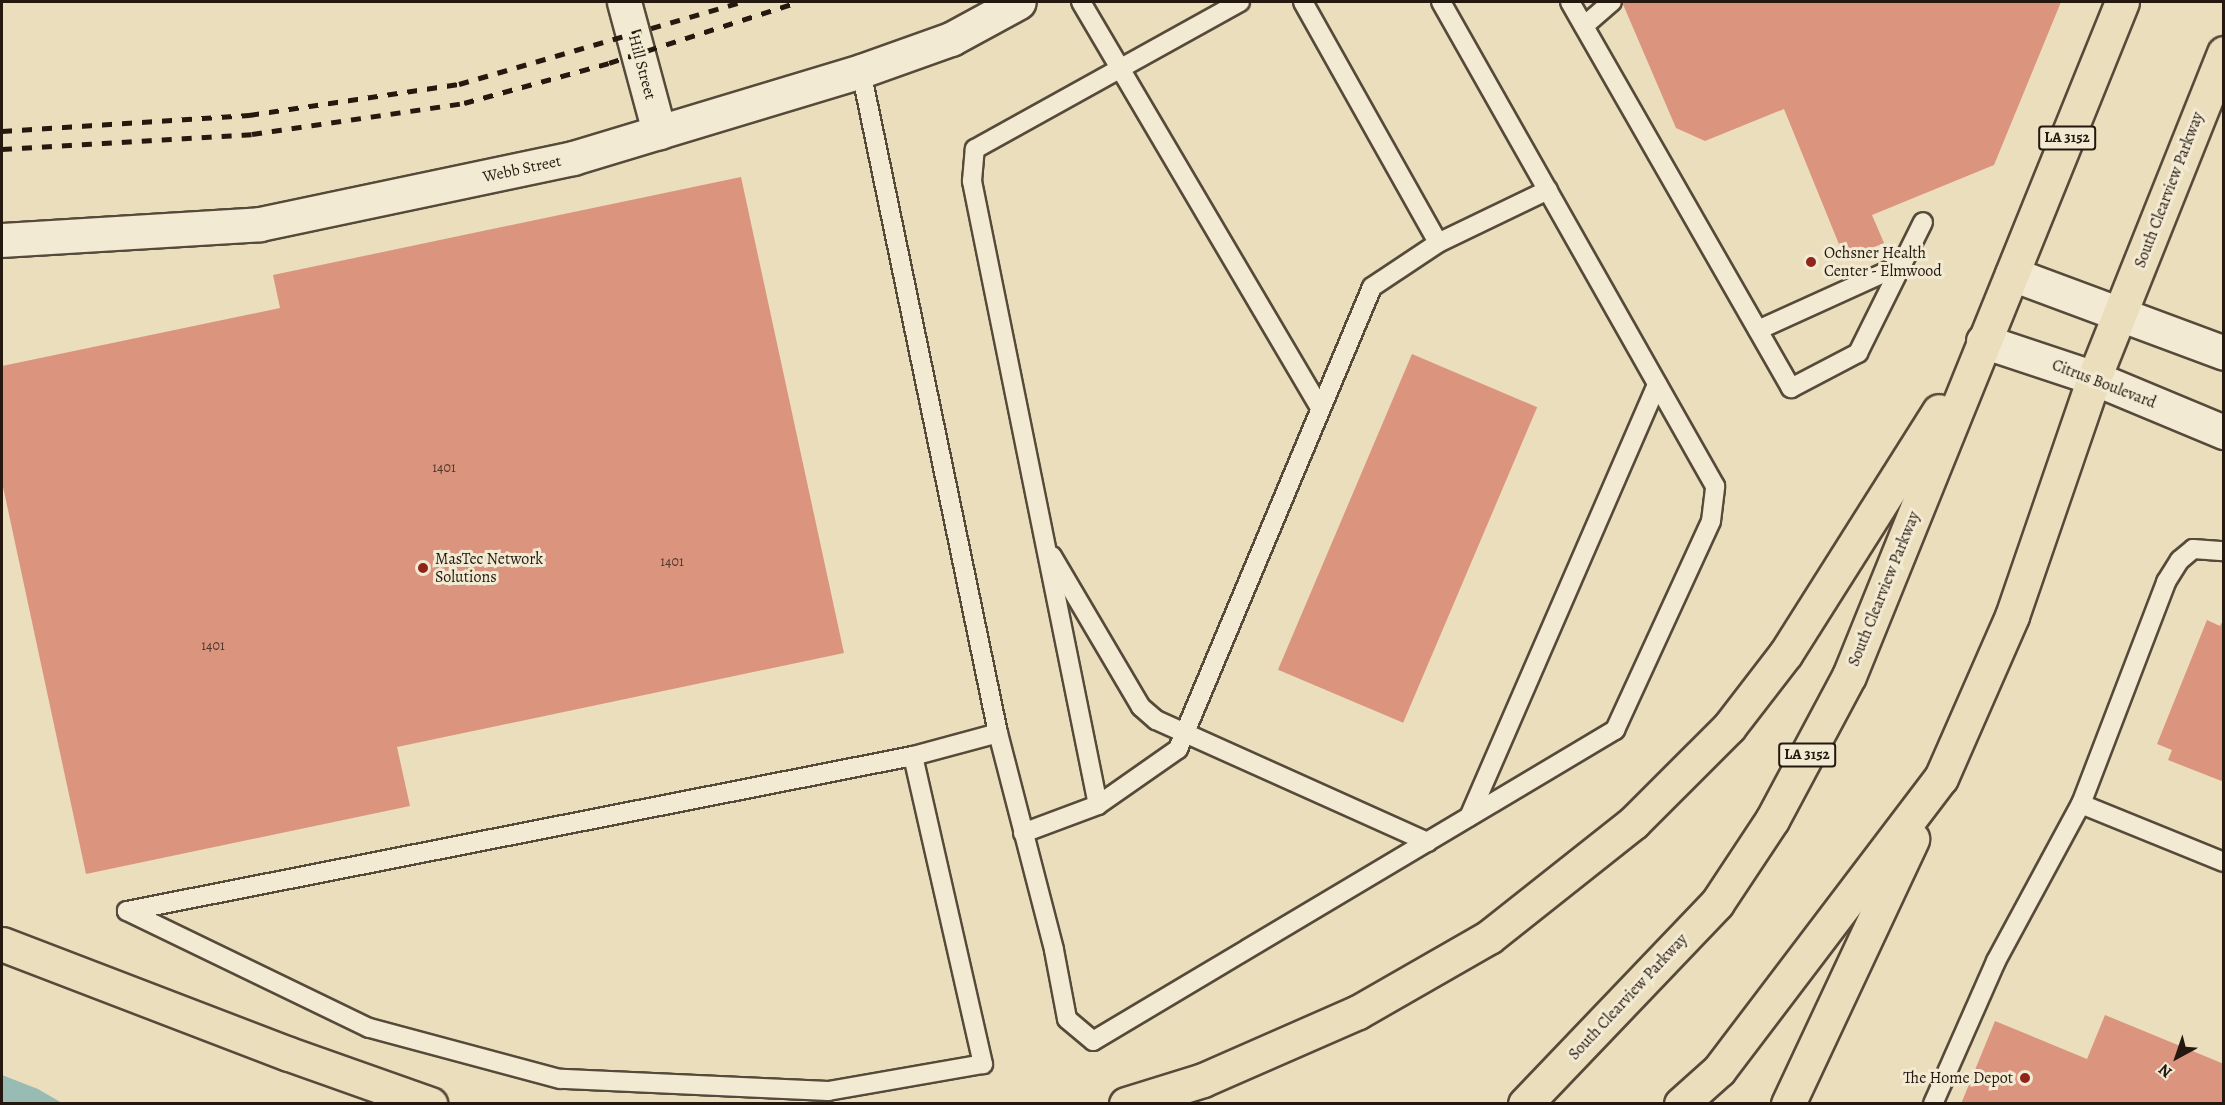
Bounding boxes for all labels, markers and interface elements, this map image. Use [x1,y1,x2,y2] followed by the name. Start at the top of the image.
[624,32,660,102] street label: Hill Street
[2130,109,2208,271] street label: South Clearview Parkway
[2037,126,2097,150] road number: LA 3152
[481,151,563,187] street label: Webb Street
[1824,243,1943,281] place label: Ochsner Health Center - Elmwood
[1802,253,1820,271] marker: Ochsner Health Center - Elmwood
[2049,355,2159,413] street label: Citrus Boulevard
[432,460,456,476] house number: 1401
[1844,509,1924,669] street label: South Clearview Parkway
[435,549,543,587] place label: MasTec Network Solutions
[660,554,684,570] house number: 1401
[416,561,430,575] marker: MasTec Network Solutions
[201,638,225,654] house number: 1401
[1777,743,1837,767] road number: LA 3152
[1565,930,1691,1064] street label: South Clearview Parkway
[2147,1027,2207,1087] north arrow
[2154,1059,2177,1083] text: N
[1903,1068,2013,1088] place label: The Home Depot
[2018,1071,2032,1085] marker: The Home Depot

